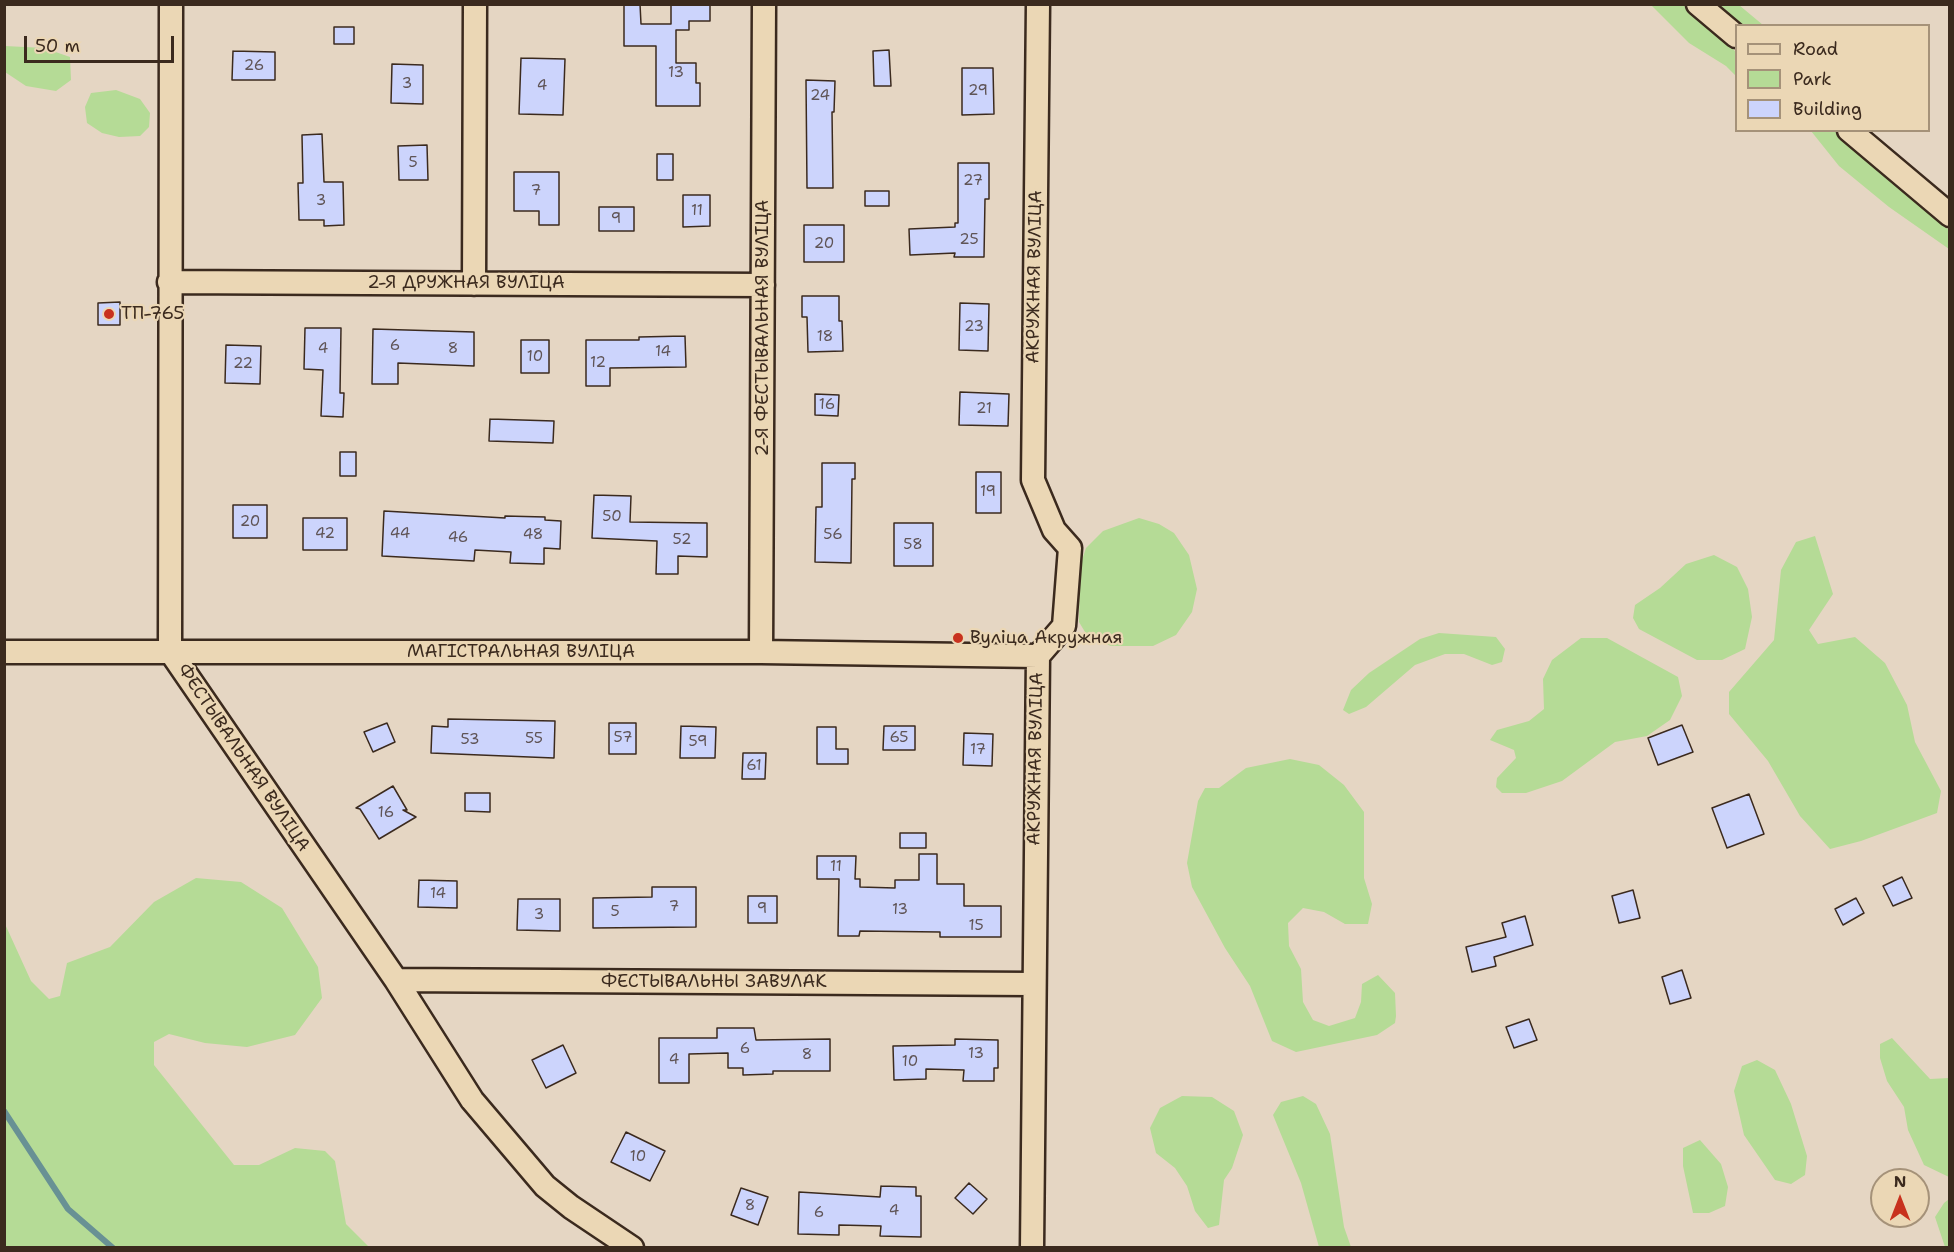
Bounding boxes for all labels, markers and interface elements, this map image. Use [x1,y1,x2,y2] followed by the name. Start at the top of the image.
[27,24,177,62] scale bar
[1735,24,1930,132] legend
[35,34,80,58] text: 50 m
[1793,37,1838,61] text: Road
[244,57,264,75] house number: 26
[668,64,684,82] house number: 13
[1793,67,1832,91] text: Park
[402,75,412,93] house number: 3
[537,77,547,95] house number: 4
[968,82,988,100] house number: 29
[810,87,830,105] house number: 24
[1793,97,1862,121] text: Building
[408,154,418,172] house number: 5
[963,172,983,190] house number: 27
[531,182,541,200] house number: 7
[1023,190,1047,364] street label: АКРУЖНАЯ ВУЛІЦА
[316,192,326,210] house number: 3
[752,200,774,456] street label: 2-Я ФЕСТЫВАЛЬНАЯ ВУЛІЦА
[691,202,703,220] house number: 11
[611,210,621,228] house number: 9
[959,231,979,249] house number: 25
[814,235,834,253] house number: 20
[367,272,565,294] street label: 2-Я ДРУЖНАЯ ВУЛІЦА
[121,303,184,325] place label: ТП-765
[102,307,116,321] marker: ТП-765
[964,318,984,336] house number: 23
[817,328,833,346] house number: 18
[390,337,400,355] house number: 6
[318,340,328,358] house number: 4
[448,340,458,358] house number: 8
[655,343,671,361] house number: 14
[527,348,543,366] house number: 10
[590,354,606,372] house number: 12
[233,355,253,373] house number: 22
[819,396,835,414] house number: 16
[976,400,992,418] house number: 21
[980,483,996,501] house number: 19
[602,508,622,526] house number: 50
[240,513,260,531] house number: 20
[315,525,335,543] house number: 42
[390,525,410,543] house number: 44
[523,526,543,544] house number: 48
[823,526,843,544] house number: 56
[448,529,468,547] house number: 46
[673,531,691,549] house number: 52
[903,536,923,554] house number: 58
[970,627,1122,649] place label: Вуліца Акружная
[951,631,965,645] marker: Вуліца Акружная
[407,641,635,663] street label: МАГІСТРАЛЬНАЯ ВУЛІЦА
[172,660,314,856] street label: ФЕСТЫВАЛЬНАЯ ВУЛІЦА
[1024,672,1048,846] street label: АКРУЖНАЯ ВУЛІЦА
[614,729,632,747] house number: 57
[889,729,909,747] house number: 65
[525,730,543,748] house number: 55
[461,731,479,749] house number: 53
[689,733,707,751] house number: 59
[970,741,986,759] house number: 17
[746,757,762,775] house number: 61
[378,804,394,822] house number: 16
[830,858,842,876] house number: 11
[430,885,446,903] house number: 14
[669,898,679,916] house number: 7
[757,900,767,918] house number: 9
[892,901,908,919] house number: 13
[610,903,620,921] house number: 5
[534,906,544,924] house number: 3
[968,917,984,935] house number: 15
[601,971,827,993] street label: ФЕСТЫВАЛЬНЫ ЗАВУЛАК
[740,1040,750,1058] house number: 6
[968,1045,984,1063] house number: 13
[802,1046,812,1064] house number: 8
[669,1051,679,1069] house number: 4
[902,1053,918,1071] house number: 10
[630,1148,646,1166] house number: 10
[1870,1168,1930,1228] north arrow
[1894,1171,1906,1192] text: N
[745,1197,755,1215] house number: 8
[889,1202,899,1220] house number: 4
[814,1204,824,1222] house number: 6

